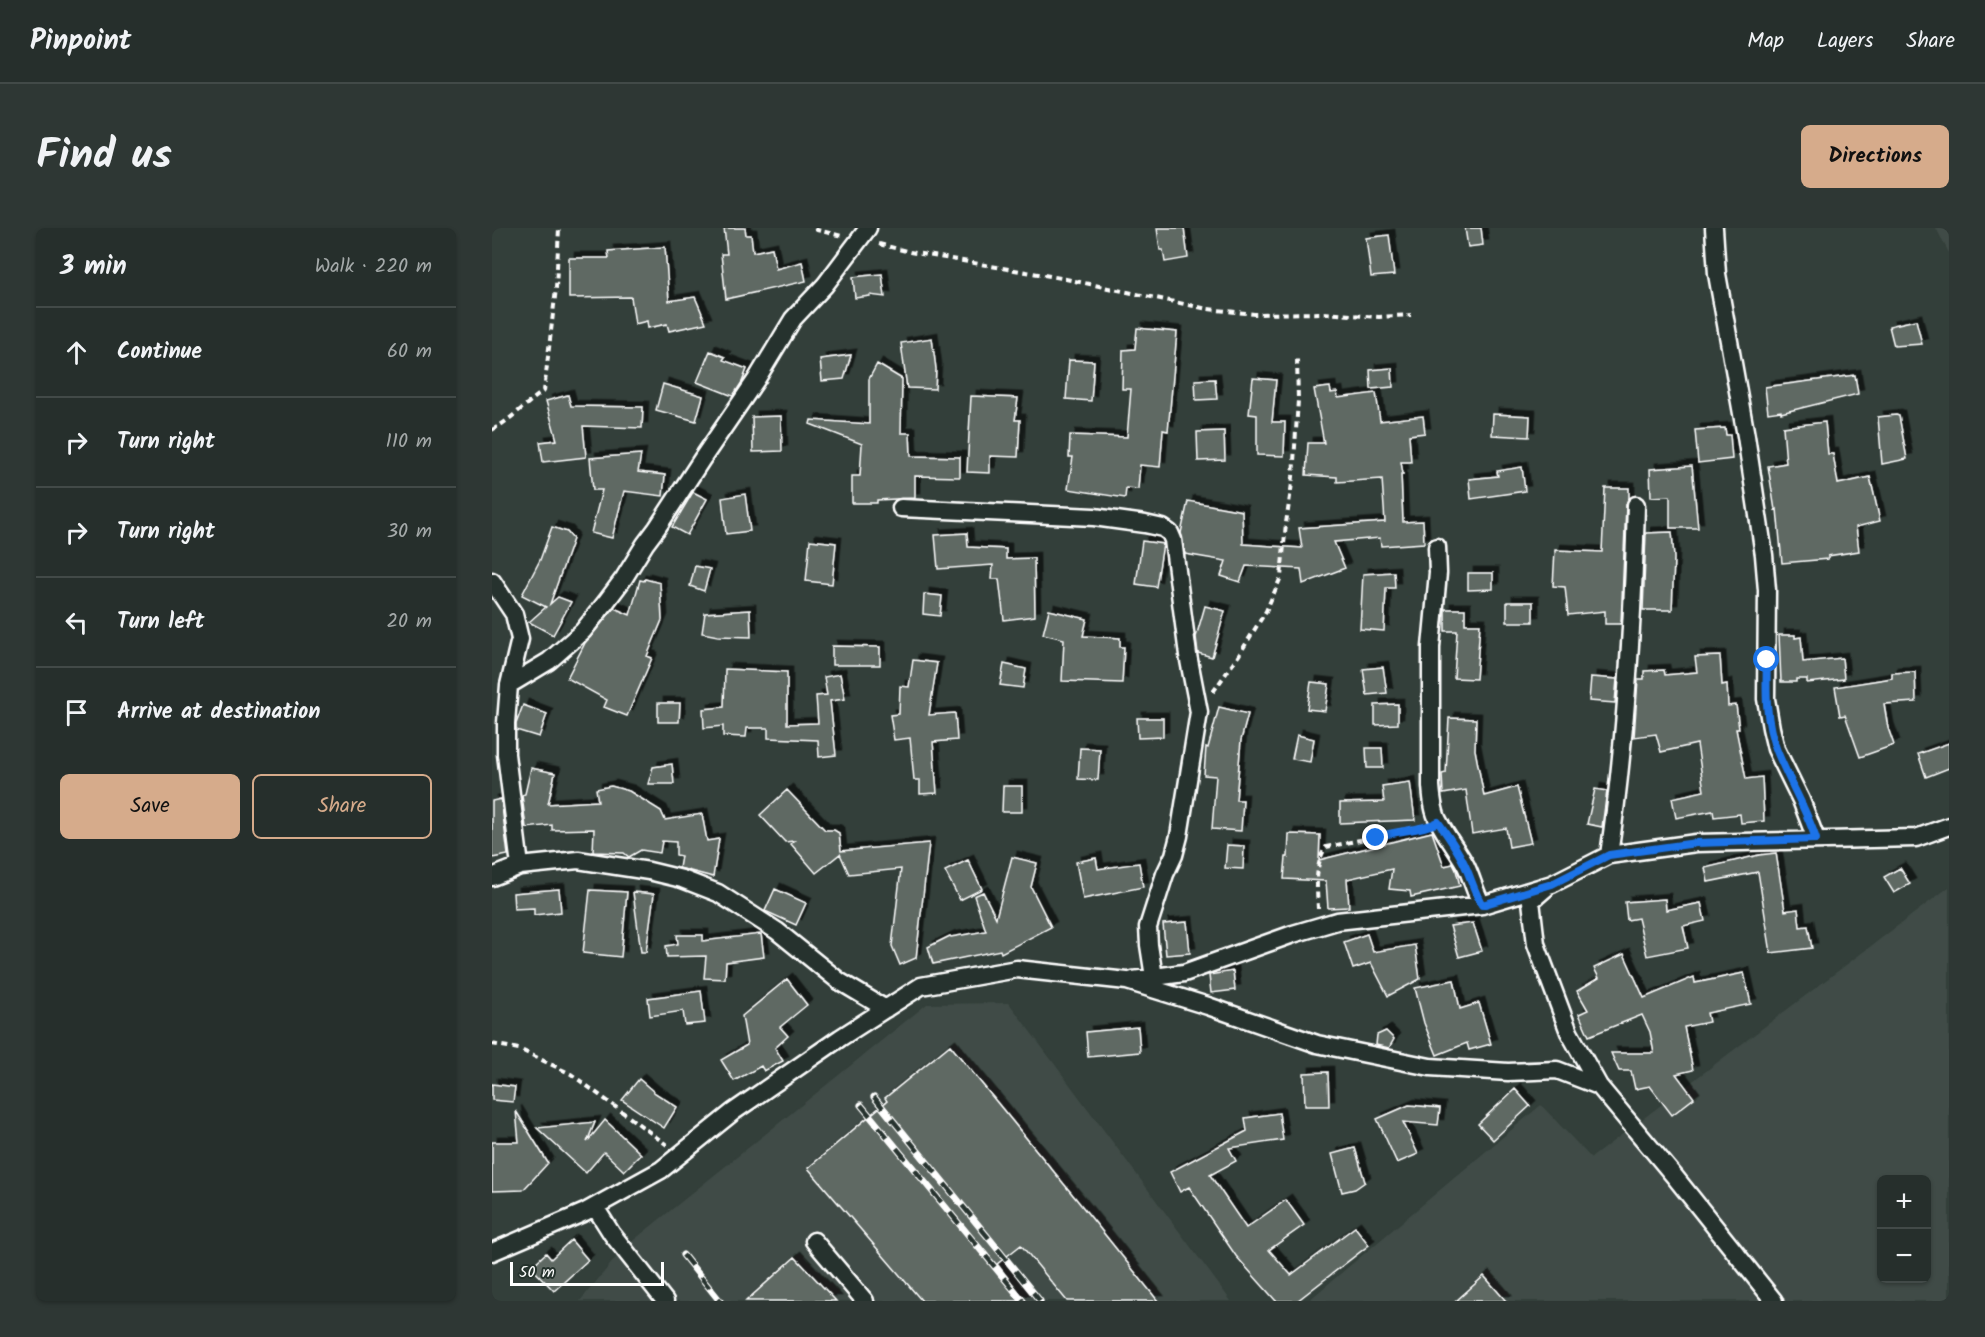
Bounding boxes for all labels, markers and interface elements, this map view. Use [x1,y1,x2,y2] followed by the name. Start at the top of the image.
[30,19,131,64] text: Pinpoint
[1747,25,1784,58] text: Map
[1817,25,1873,58] text: Layers
[1906,25,1955,58] text: Share
[36,123,172,190] text: Find us
[1801,125,1949,188] button: Directions
[60,246,127,288] text: 3 min
[315,251,432,283] text: Walk · 220 m
[117,335,202,370] text: Continue
[60,336,93,369] icon: ahead
[387,336,432,368] text: 60 m
[117,425,215,460] text: Turn right
[60,426,93,459] icon: right
[386,426,432,458] text: 110 m
[117,515,215,550] text: Turn right
[60,516,93,549] icon: right
[387,516,432,548] text: 30 m
[117,605,204,640] text: Turn left
[60,606,93,639] icon: left
[386,606,432,638] text: 20 m
[1753,646,1779,672] route start
[117,695,320,730] text: Arrive at destination
[60,696,93,729] icon: arrive
[60,774,240,839] button: Save
[252,774,432,839] button: Share
[1362,824,1388,850] route end
[1877,1175,1931,1283] map controls
[1877,1175,1931,1229] button: +
[1877,1229,1931,1283] button: −
[510,1259,664,1286] scale bar
[519,1260,555,1285] text: 50 m

